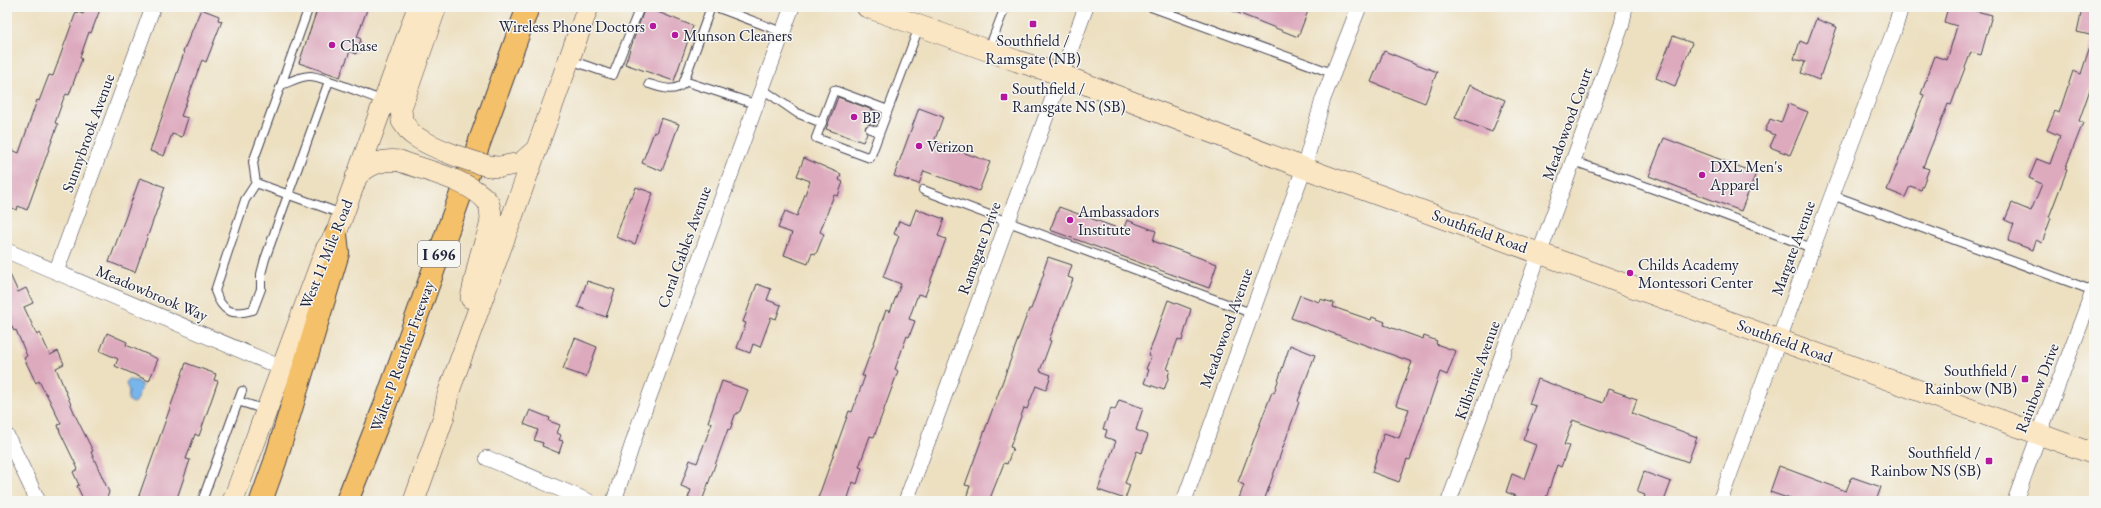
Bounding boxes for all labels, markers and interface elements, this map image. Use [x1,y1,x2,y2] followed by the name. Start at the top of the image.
[499,16,645,37] place label: Wireless Phone Doctors
[1028,19,1038,29] marker: Southfield / Ramsgate (NB)
[648,21,658,31] marker: Wireless Phone Doctors
[683,25,792,46] place label: Munson Cleaners
[670,30,680,40] marker: Munson Cleaners
[985,30,1081,69] place label: Southfield / Ramsgate (NB)
[340,35,377,56] place label: Chase
[327,40,337,50] marker: Chase
[1537,65,1597,183] street label: Meadowood Court
[57,71,119,195] street label: Sunnybrook Avenue
[1012,78,1125,117] place label: Southfield / Ramsgate NS (SB)
[999,92,1009,102] marker: Southfield / Ramsgate NS (SB)
[862,107,880,128] place label: BP
[849,112,859,122] marker: BP
[927,136,975,157] place label: Verizon
[914,141,924,151] marker: Verizon
[1709,156,1783,195] place label: DXL Men's Apparel
[1697,170,1707,180] marker: DXL Men's Apparel
[652,183,716,311] street label: Coral Gables Avenue
[294,195,358,312] street label: West 11 Mile Road
[1766,198,1820,298] street label: Margate Avenue
[952,199,1006,297] street label: Ramsgate Drive
[1077,201,1159,240] place label: Ambassadors Institute
[1429,204,1532,258] street label: Southfield Road
[1065,215,1075,225] marker: Ambassadors Institute
[418,241,460,267] road number: I 696
[1638,254,1754,293] place label: Childs Academy Montessori Center
[93,260,212,326] street label: Meadowbrook Way
[1195,265,1257,391] street label: Meadowood Avenue
[1625,268,1635,278] marker: Childs Academy Montessori Center
[365,277,439,434] street label: Walter P Reuther Freeway
[1734,314,1837,368] street label: Southfield Road
[1449,318,1505,422] street label: Kilbirnie Avenue
[2010,340,2064,436] street label: Rainbow Drive
[1925,360,2017,399] place label: Southfield / Rainbow (NB)
[2020,374,2030,384] marker: Southfield / Rainbow (NB)
[1871,442,1981,481] place label: Southfield / Rainbow NS (SB)
[1984,456,1994,466] marker: Southfield / Rainbow NS (SB)

